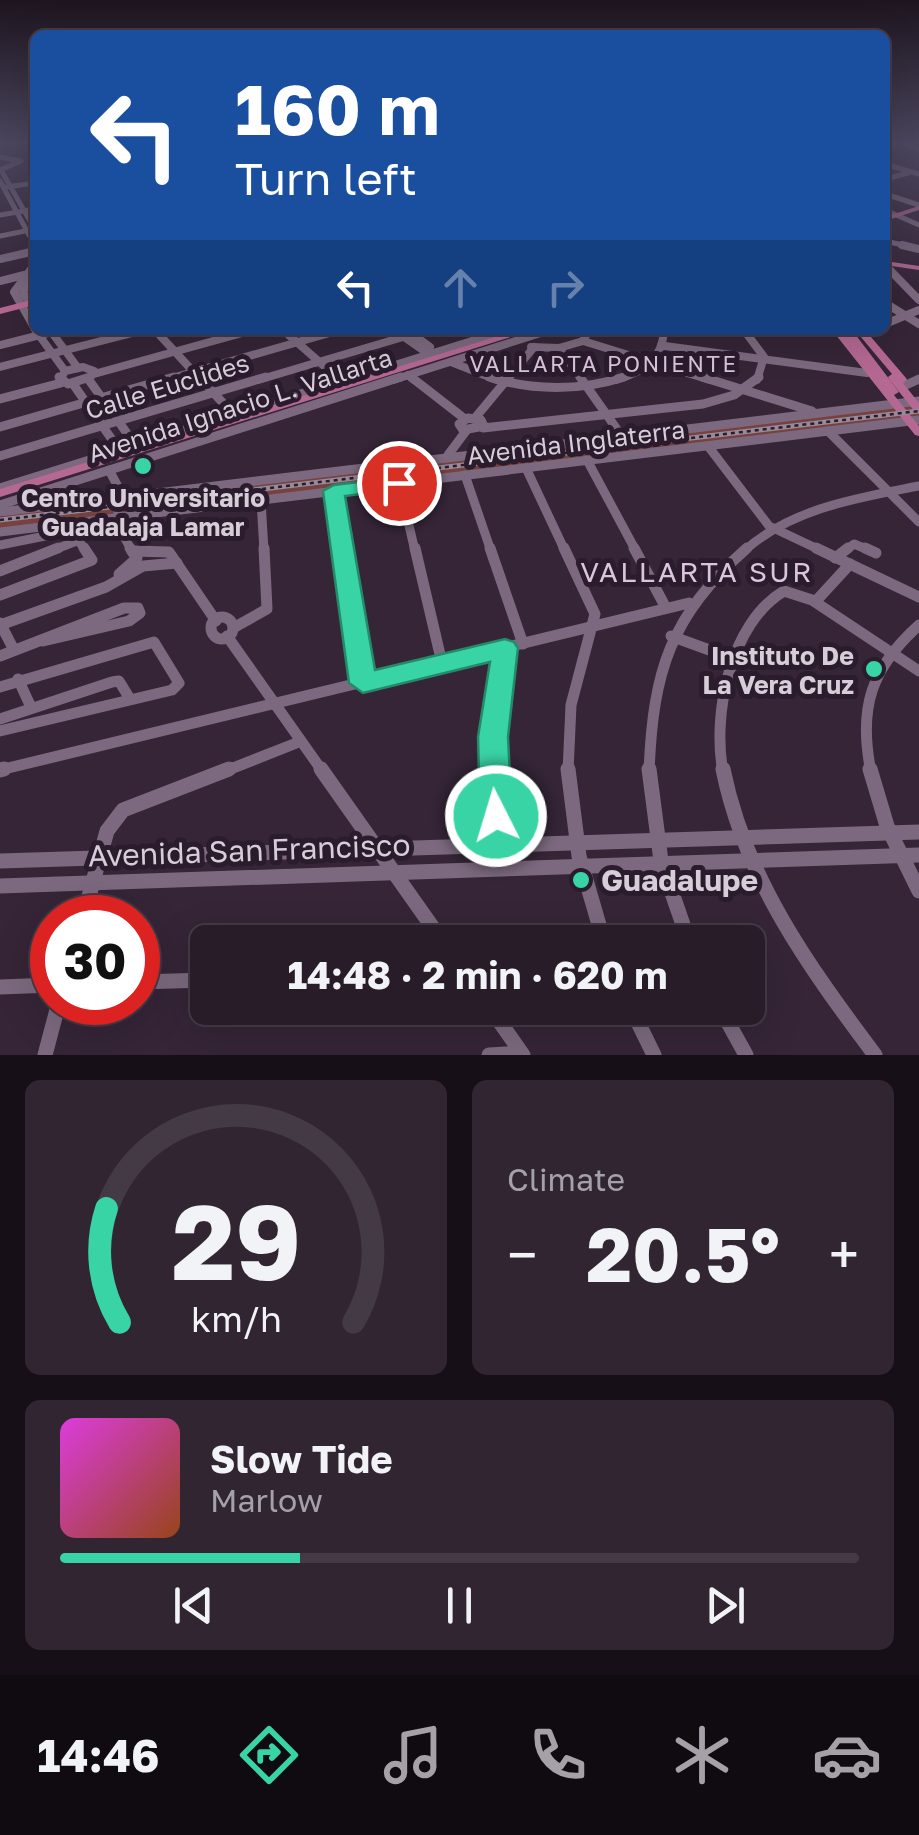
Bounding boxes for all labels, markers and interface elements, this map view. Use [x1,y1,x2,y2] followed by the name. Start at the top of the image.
[235,66,440,150] text: 160 m
[70,70,200,200] icon: left
[235,151,417,205] text: Turn left
[328,260,383,315] icon: left
[433,260,488,315] icon: ahead
[538,260,593,315] icon: right
[84,341,396,469] street label: Avenida Ignacio L. Vallarta
[81,346,253,426] street label: Calle Euclides
[470,350,738,377] district label: VALLARTA PONIENTE
[465,413,687,471] street label: Avenida Inglaterra
[357,441,442,526] pin
[132,455,154,477] marker: Centro Universitario Guadalaja Lamar
[372,456,427,511] icon: arrive
[21,482,265,542] place label: Centro Universitario Guadalaja Lamar
[580,555,814,588] district label: VALLARTA SUR
[702,640,854,700] place label: Instituto De La Vera Cruz
[863,658,885,680] marker: Instituto De La Vera Cruz
[444,764,548,868] position arrow
[87,826,411,874] street label: Avenida San Francisco
[601,862,758,898] place label: Guadalupe
[570,869,592,891] marker: Guadalupe
[30,895,160,1025] speed limit sign: 30
[288,952,667,997] text: 14:48 · 2 min · 620 m
[507,1160,625,1198] text: Climate
[171,1178,301,1303] text: 29
[586,1208,780,1299] text: 20.5°
[507,1221,537,1287] text: −
[829,1221,859,1287] text: +
[191,1297,281,1340] text: km/h
[210,1436,393,1481] text: Slow Tide
[210,1481,323,1519] text: Marlow
[166,1578,221,1633] icon: previous
[432,1578,487,1633] icon: pause
[698,1578,753,1633] icon: next
[234,1720,304,1790] icon: directions
[378,1720,448,1790] icon: music
[523,1720,593,1790] icon: phone
[667,1720,737,1790] icon: climate
[812,1720,882,1790] icon: car
[37,1728,160,1782] text: 14:46

